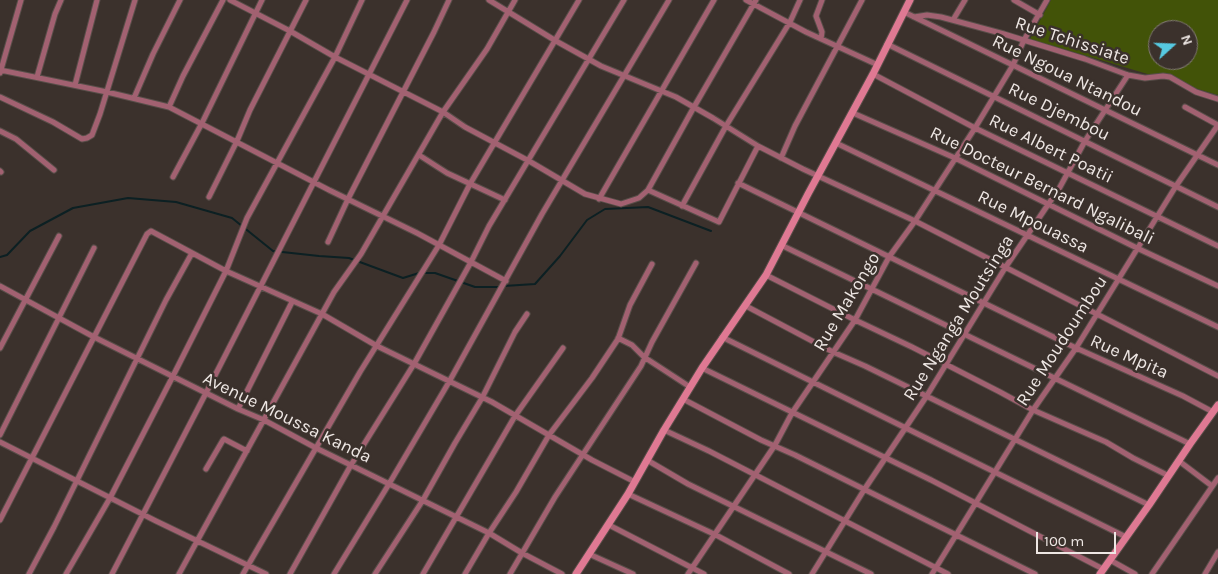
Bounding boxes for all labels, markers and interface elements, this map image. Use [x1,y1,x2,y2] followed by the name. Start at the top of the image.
[1012,12,1132,70] street label: Rue Tchissiate
[1148,20,1198,70] north arrow
[989,30,1145,122] street label: Rue Ngoua Ntandou
[1177,32,1196,48] text: N
[1005,78,1113,146] street label: Rue Djembou
[985,110,1117,188] street label: Rue Albert Poatii
[926,122,1158,250] street label: Rue Docteur Bernard Ngalibali
[974,186,1092,258] street label: Rue Mpouassa
[899,231,1019,405] street label: Rue Nganga Moutsinga
[809,249,885,355] street label: Rue Makongo
[1012,272,1112,410] street label: Rue Moudoumbou
[1087,330,1171,384] street label: Rue Mpita
[199,368,375,468] street label: Avenue Moussa Kanda
[1038,522,1118,554] scale bar
[1044,532,1084,550] text: 100 m

